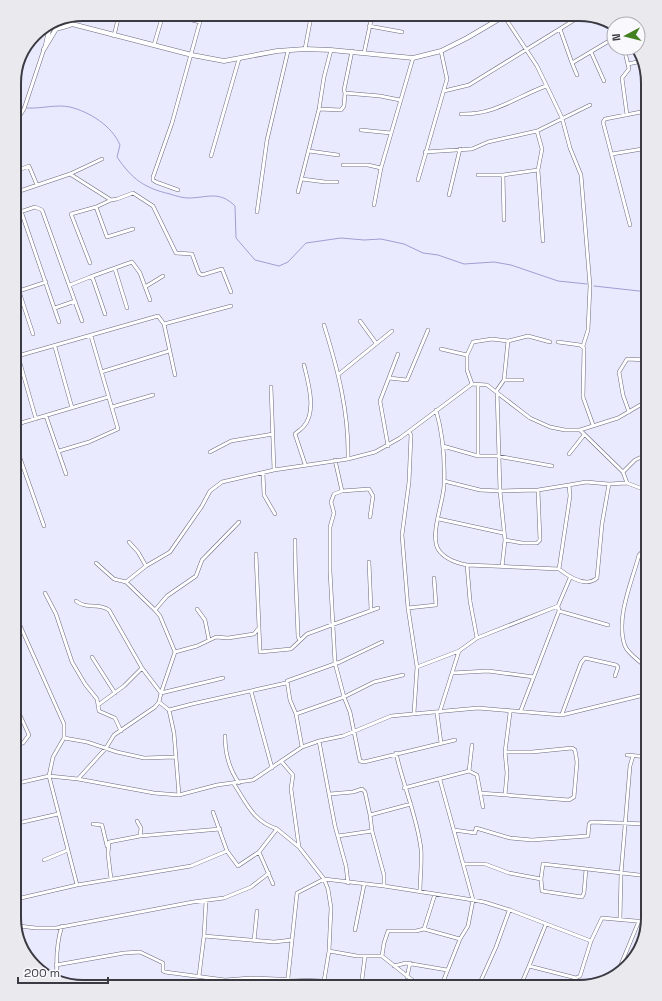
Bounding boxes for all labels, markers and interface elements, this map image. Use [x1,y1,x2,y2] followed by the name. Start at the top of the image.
[606,16,646,56] north arrow
[609,33,623,42] text: N
[18,959,108,985] scale bar
[24,965,60,981] text: 200 m

